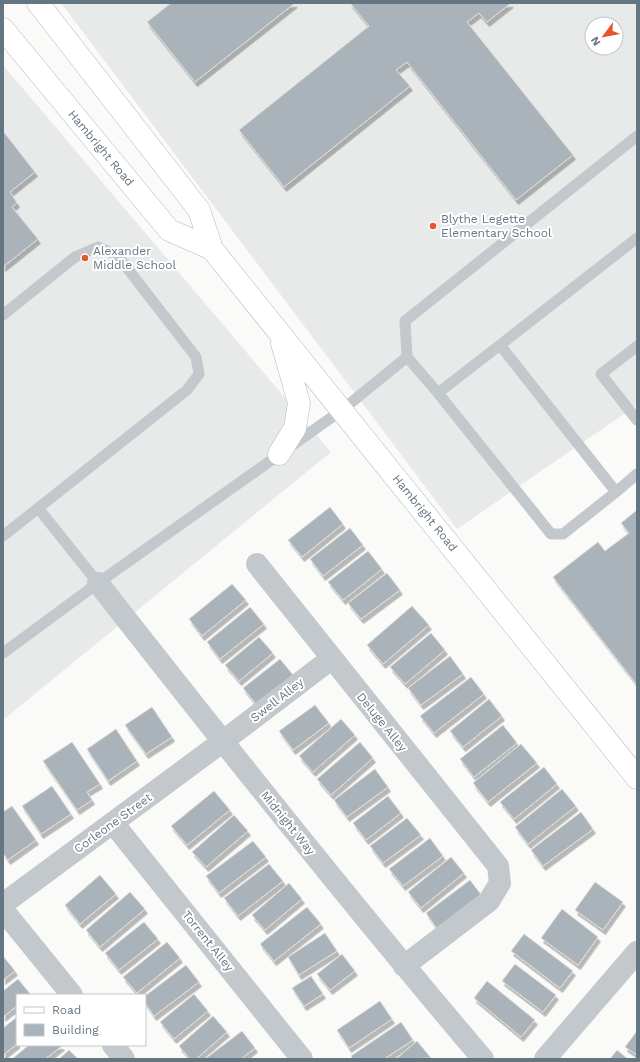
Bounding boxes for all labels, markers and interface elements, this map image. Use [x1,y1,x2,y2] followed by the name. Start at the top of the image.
[584,16,624,56] north arrow
[588,34,604,48] text: N
[65,107,137,189] street label: Hambright Road
[441,212,552,240] place label: Blythe Legette Elementary School
[428,221,438,231] marker: Blythe Legette Elementary School
[93,244,176,272] place label: Alexander Middle School
[80,253,90,263] marker: Alexander Middle School
[390,472,460,554] street label: Hambright Road
[248,675,307,725] street label: Swell Alley
[354,690,410,755] street label: Deluge Alley
[258,788,318,858] street label: Midnight Way
[71,790,155,856] street label: Corleone Street
[179,908,237,975] street label: Torrent Alley
[16,994,146,1046] legend
[52,1003,81,1017] text: Road
[52,1023,99,1037] text: Building

